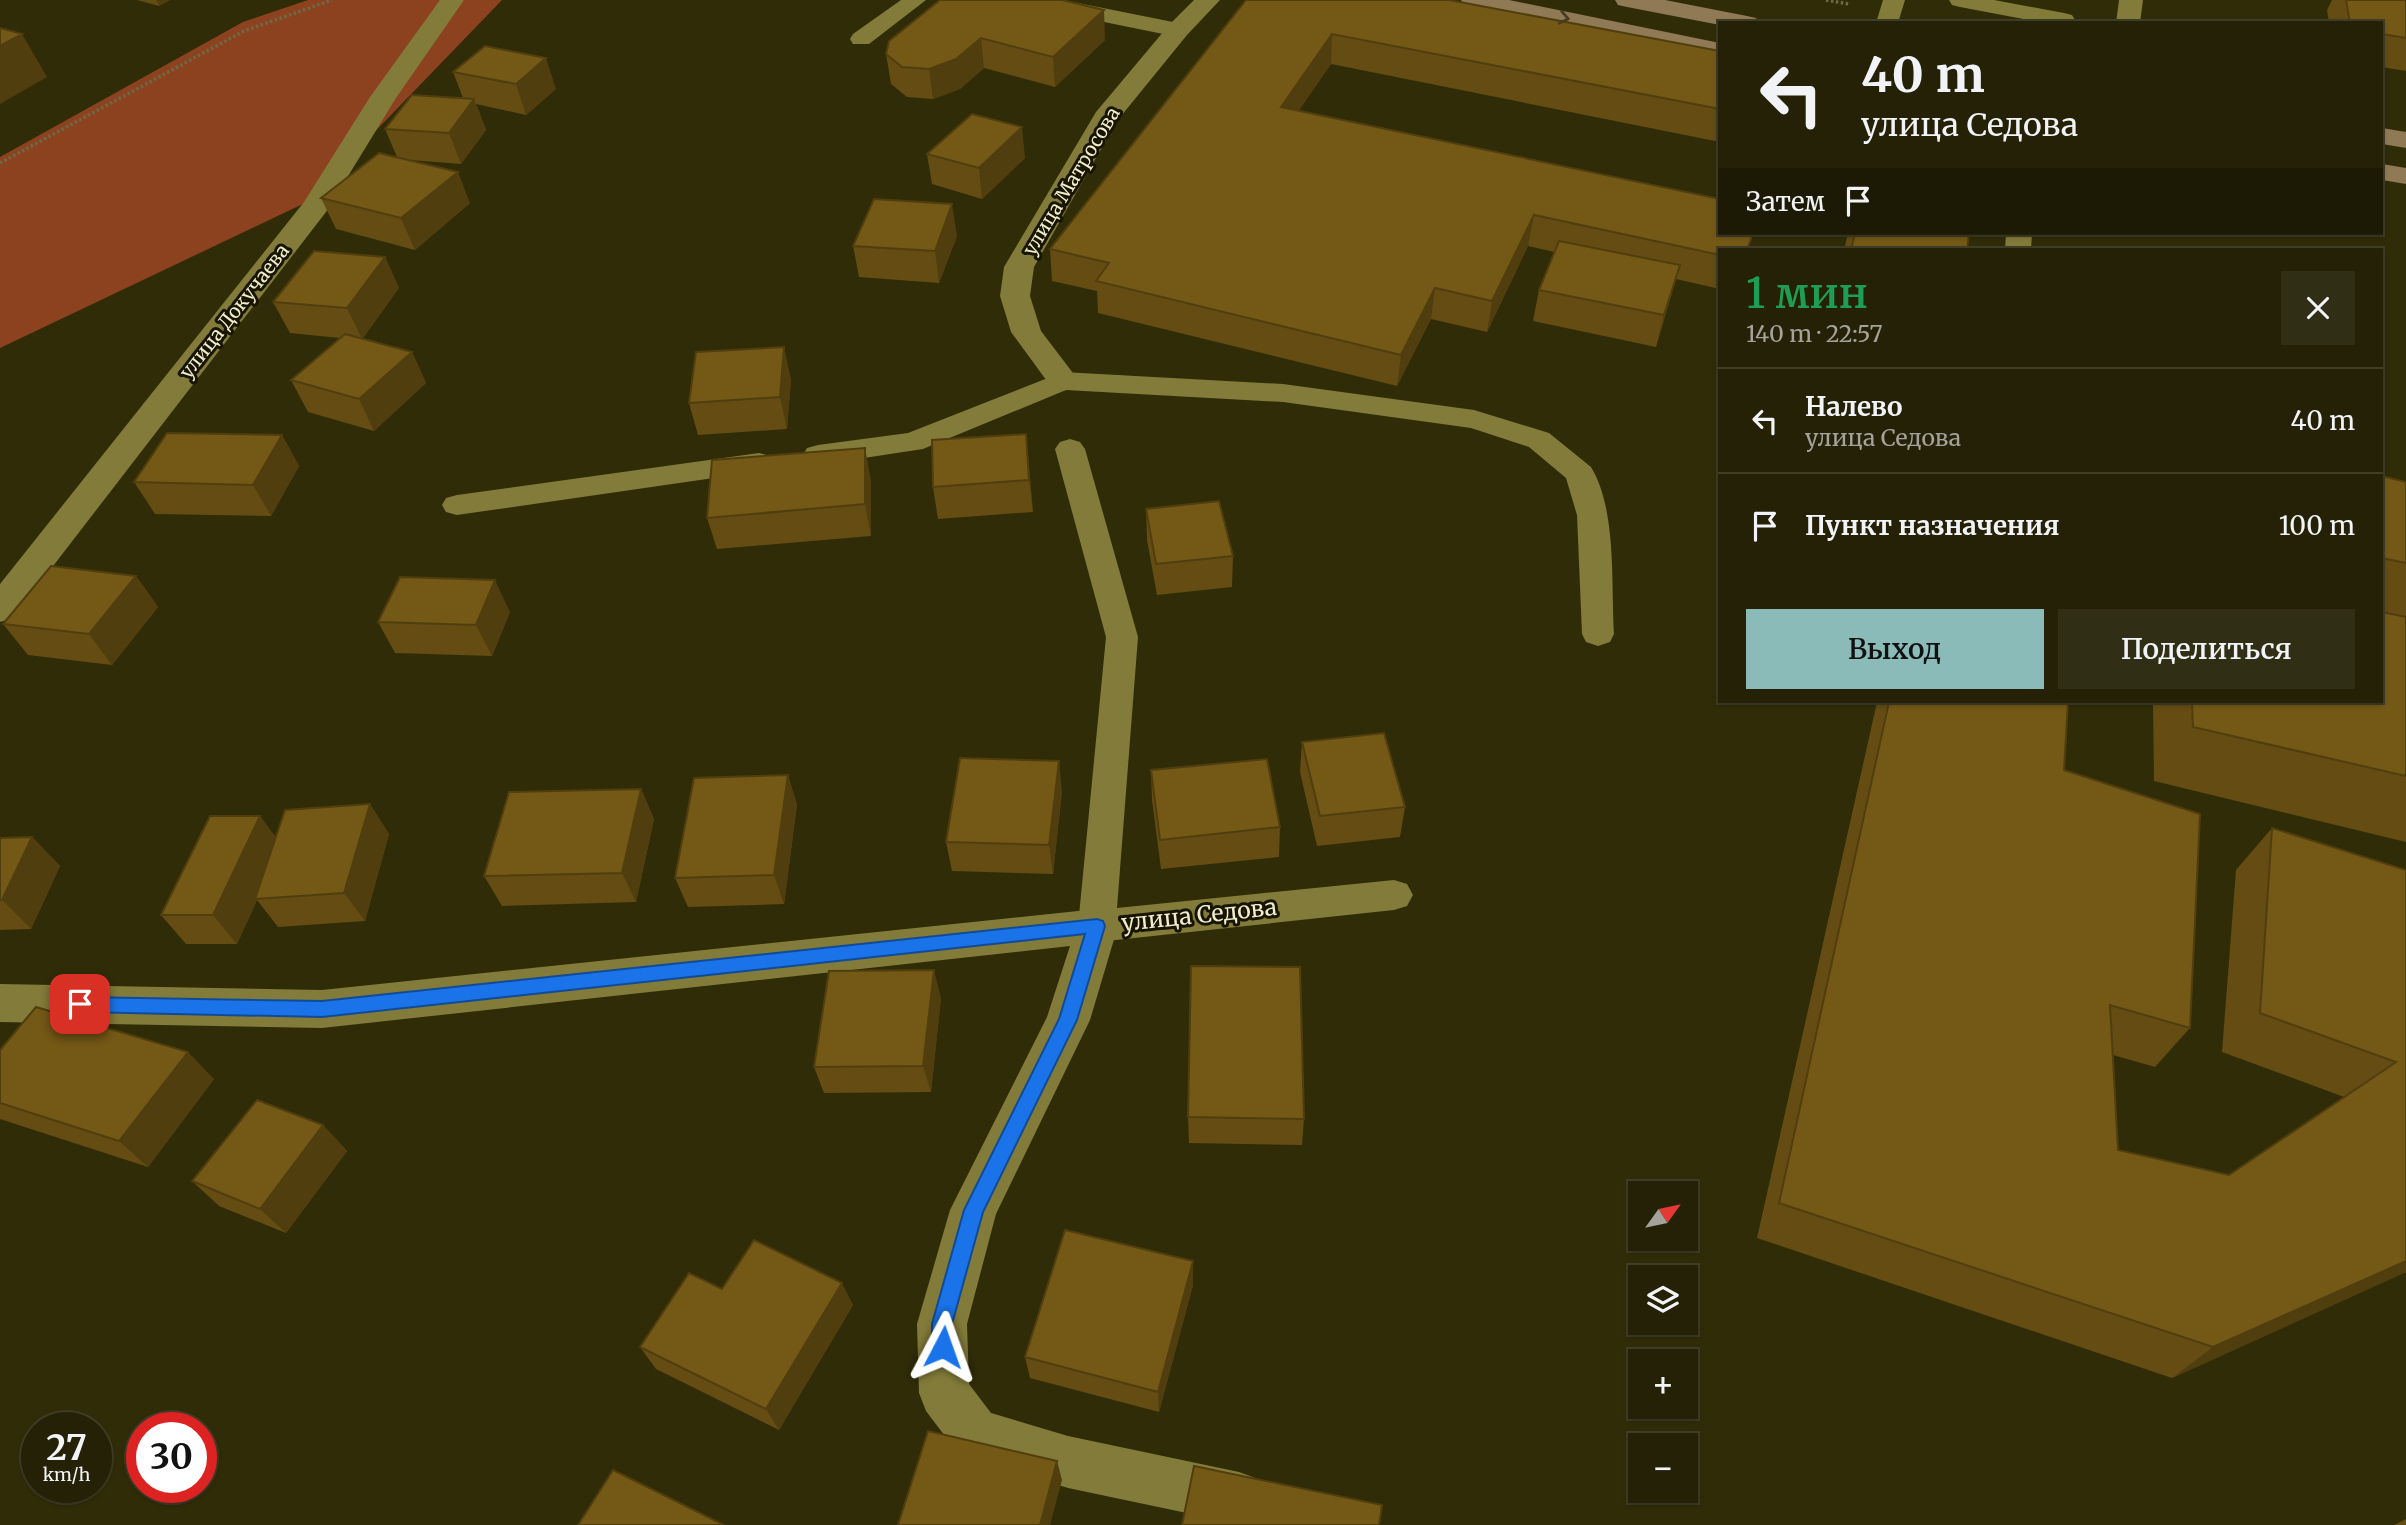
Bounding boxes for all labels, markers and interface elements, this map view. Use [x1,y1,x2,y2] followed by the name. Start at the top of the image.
[1557,10,1569,25] one-way arrow
[1861,44,1985,105] text: 40 m
[1746,49,1837,140] icon: left
[1017,102,1125,260] street label: улица Матросова
[1861,105,2078,145] text: улица Седова
[1839,182,1877,220] icon: arrive
[1746,185,1825,218] text: Затем
[174,239,294,383] street label: улица Докучаева
[1746,267,1868,319] text: 1 мин
[2281,271,2355,345] button: close
[1746,319,1883,348] text: 140 m · 22:57
[1805,390,1903,423] text: Налево
[1746,402,1784,440] icon: left
[2291,404,2355,437] text: 40 m
[1805,423,1961,452] text: улица Седова
[1746,507,1784,545] icon: arrive
[1805,509,2059,542] text: Пункт назначения
[2279,509,2355,542] text: 100 m
[1746,609,2044,689] button: Выход
[2058,609,2355,689] button: Поделиться
[1120,892,1278,937] street label: улица Седова
[50,974,110,1034] pin
[61,985,99,1023] icon: arrive
[1628,1181,1698,1251] north arrow
[1628,1181,1698,1503] map controls
[1628,1265,1698,1335] button: layers
[906,1310,980,1384] position arrow
[1628,1349,1698,1419] button: +
[126,1412,217,1503] speed limit sign: 30
[46,1426,87,1470] text: 27
[1628,1433,1698,1503] button: −
[43,1463,90,1486] text: km/h

